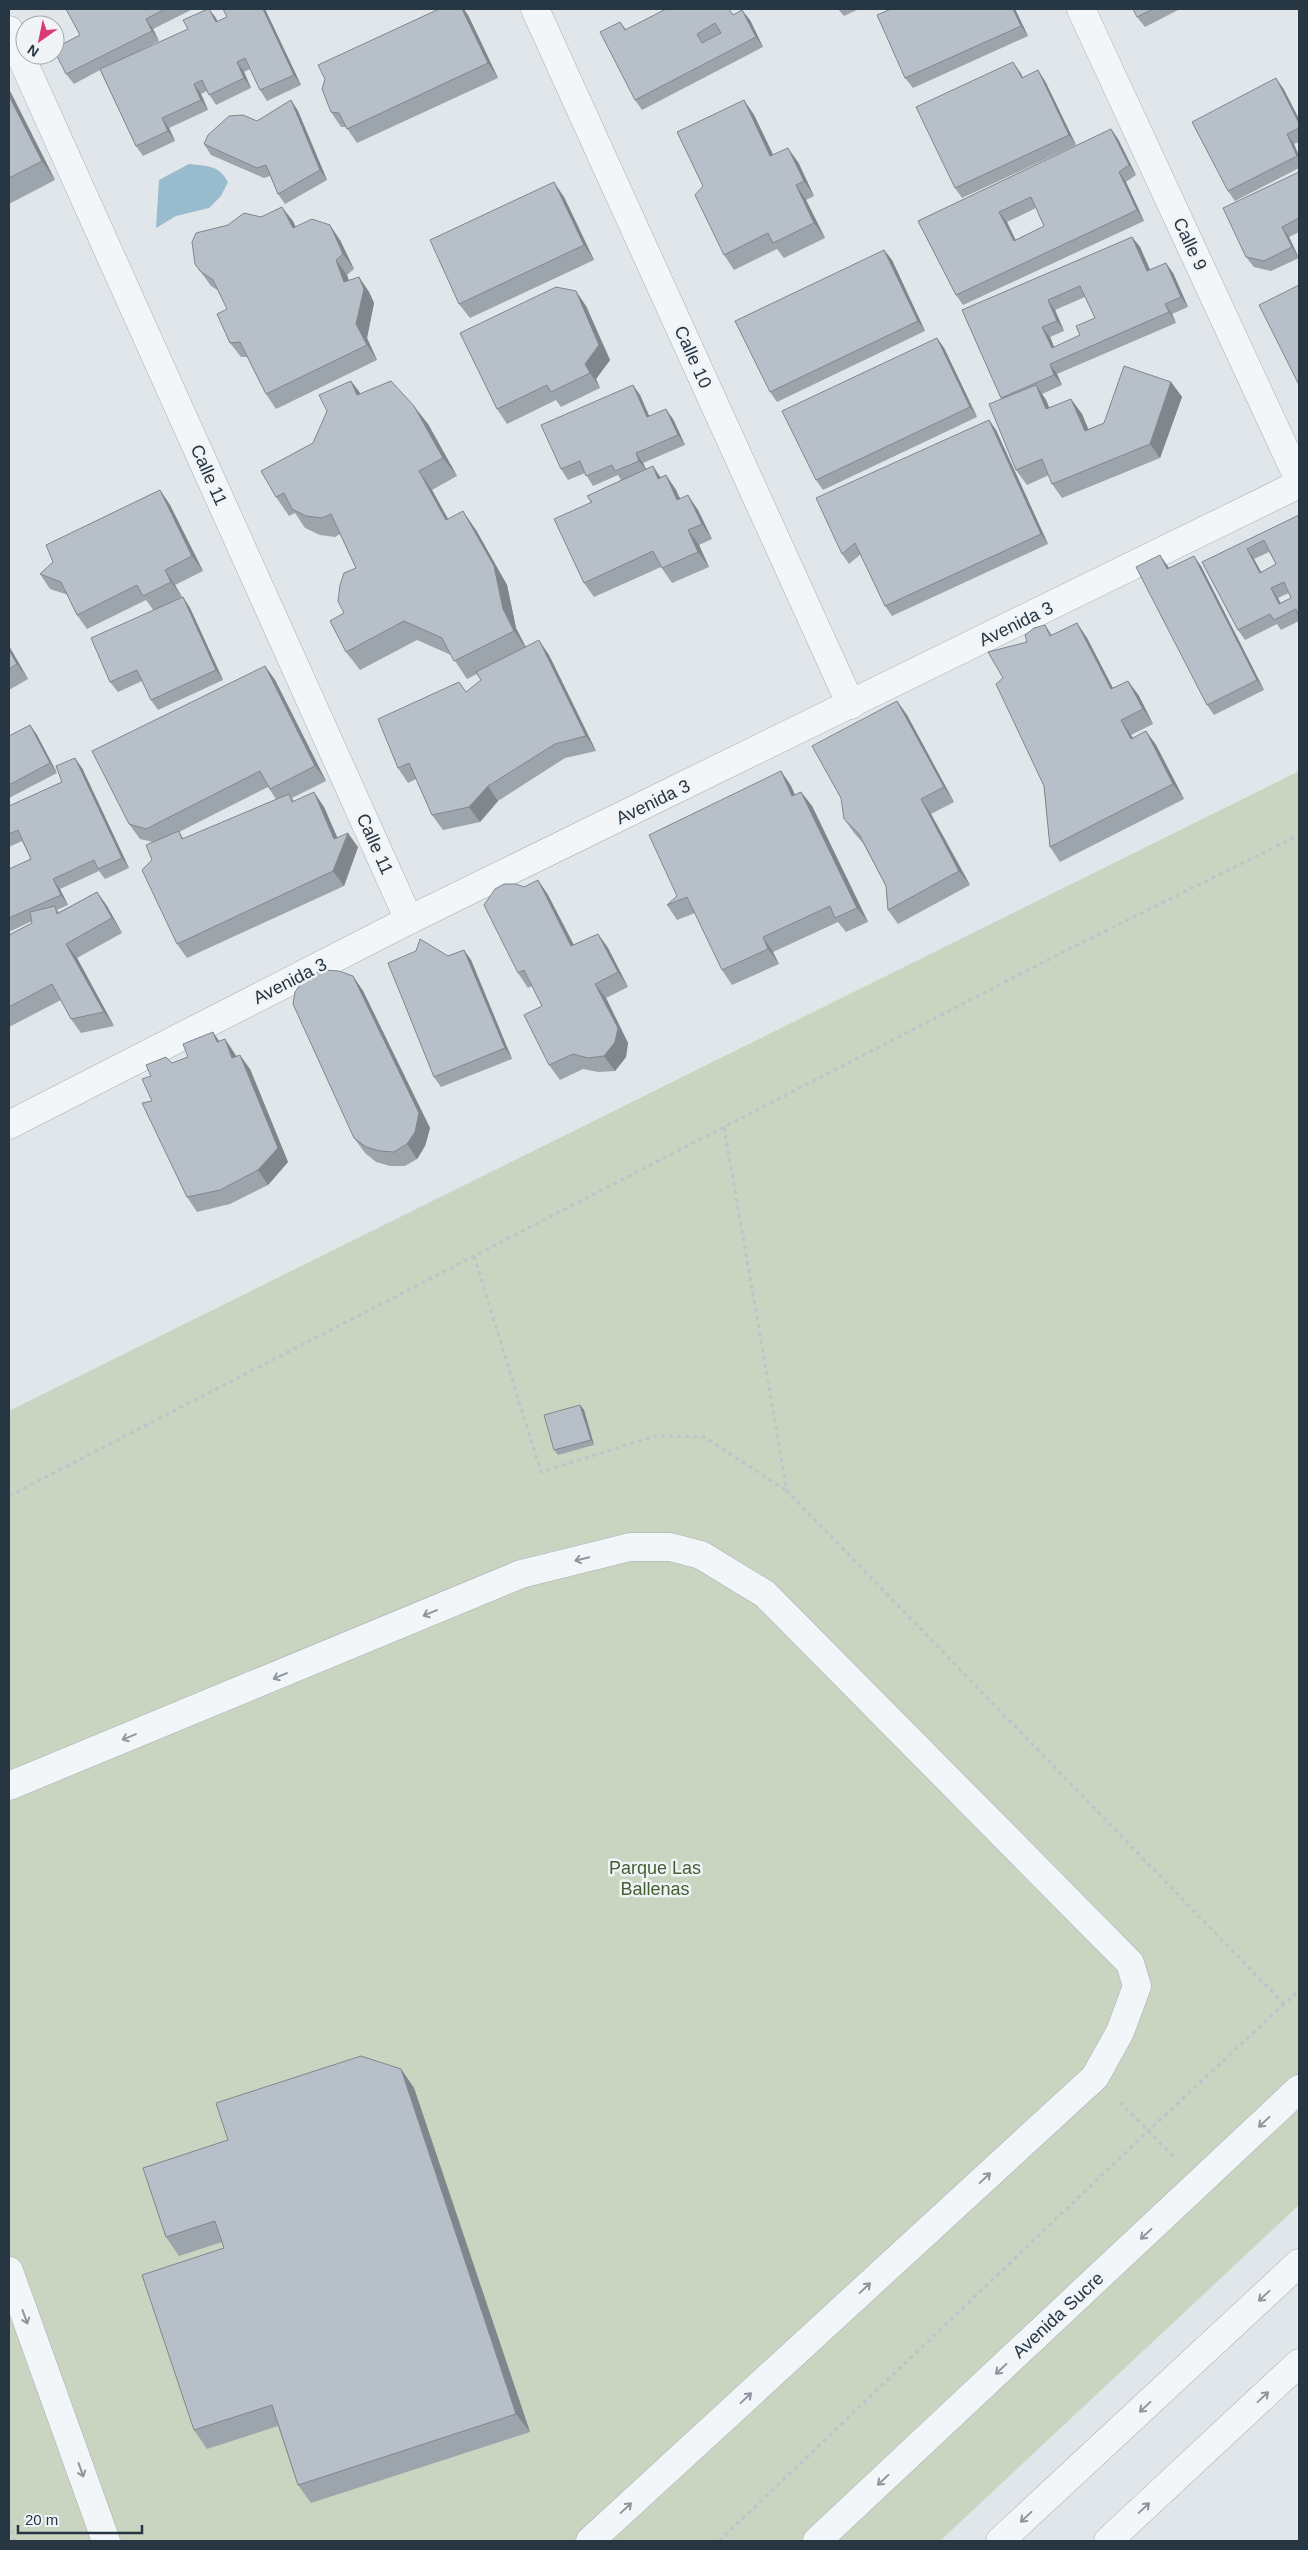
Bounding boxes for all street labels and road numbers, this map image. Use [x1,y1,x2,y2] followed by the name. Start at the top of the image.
[1169,214,1211,274] street label: Calle 9
[670,323,716,391] street label: Calle 10
[187,441,231,509] street label: Calle 11
[976,598,1056,650] street label: Avenida 3
[613,776,693,828] street label: Avenida 3
[353,810,397,878] street label: Calle 11
[250,954,330,1008] street label: Avenida 3
[1008,2268,1108,2362] street label: Avenida Sucre

